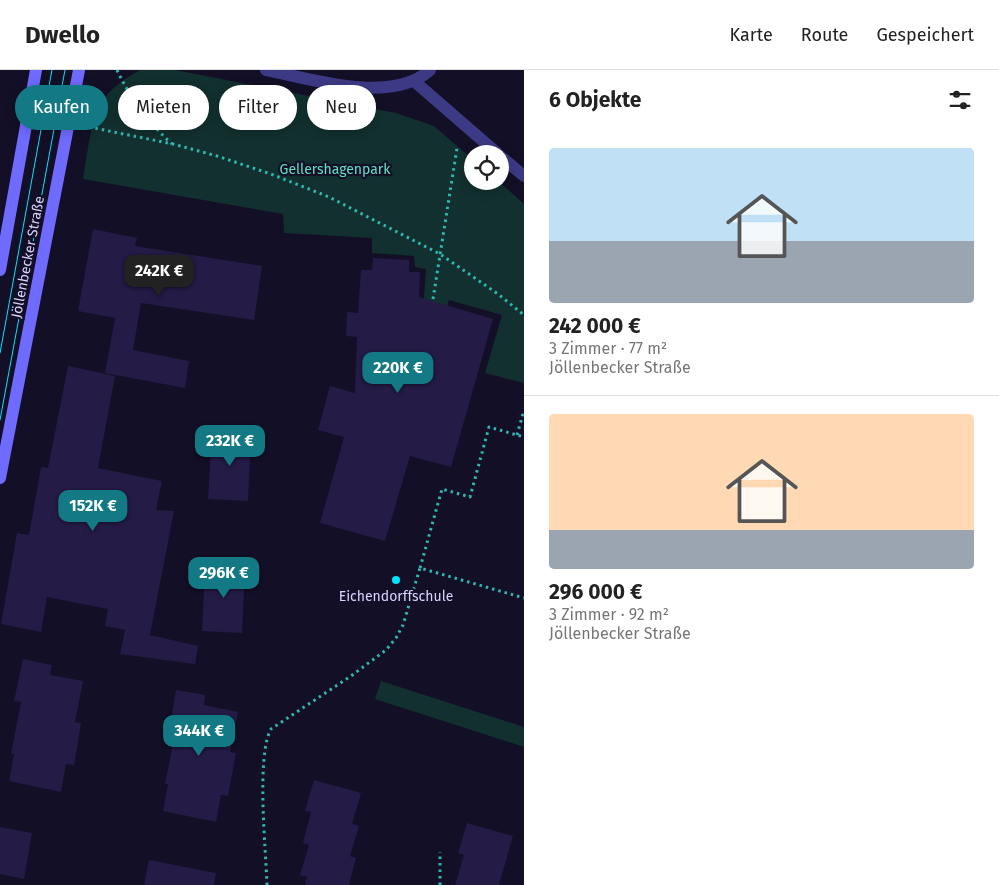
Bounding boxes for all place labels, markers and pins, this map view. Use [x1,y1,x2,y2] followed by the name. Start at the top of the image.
[118,254,200,297] pin: 242K €
[357,352,439,394] pin: 220K €
[189,424,271,467] pin: 232K €
[52,490,134,532] pin: 152K €
[183,556,265,599] pin: 296K €
[390,574,402,586] marker: Eichendorffschule
[339,588,453,605] place label: Eichendorffschule
[158,714,240,757] pin: 344K €

